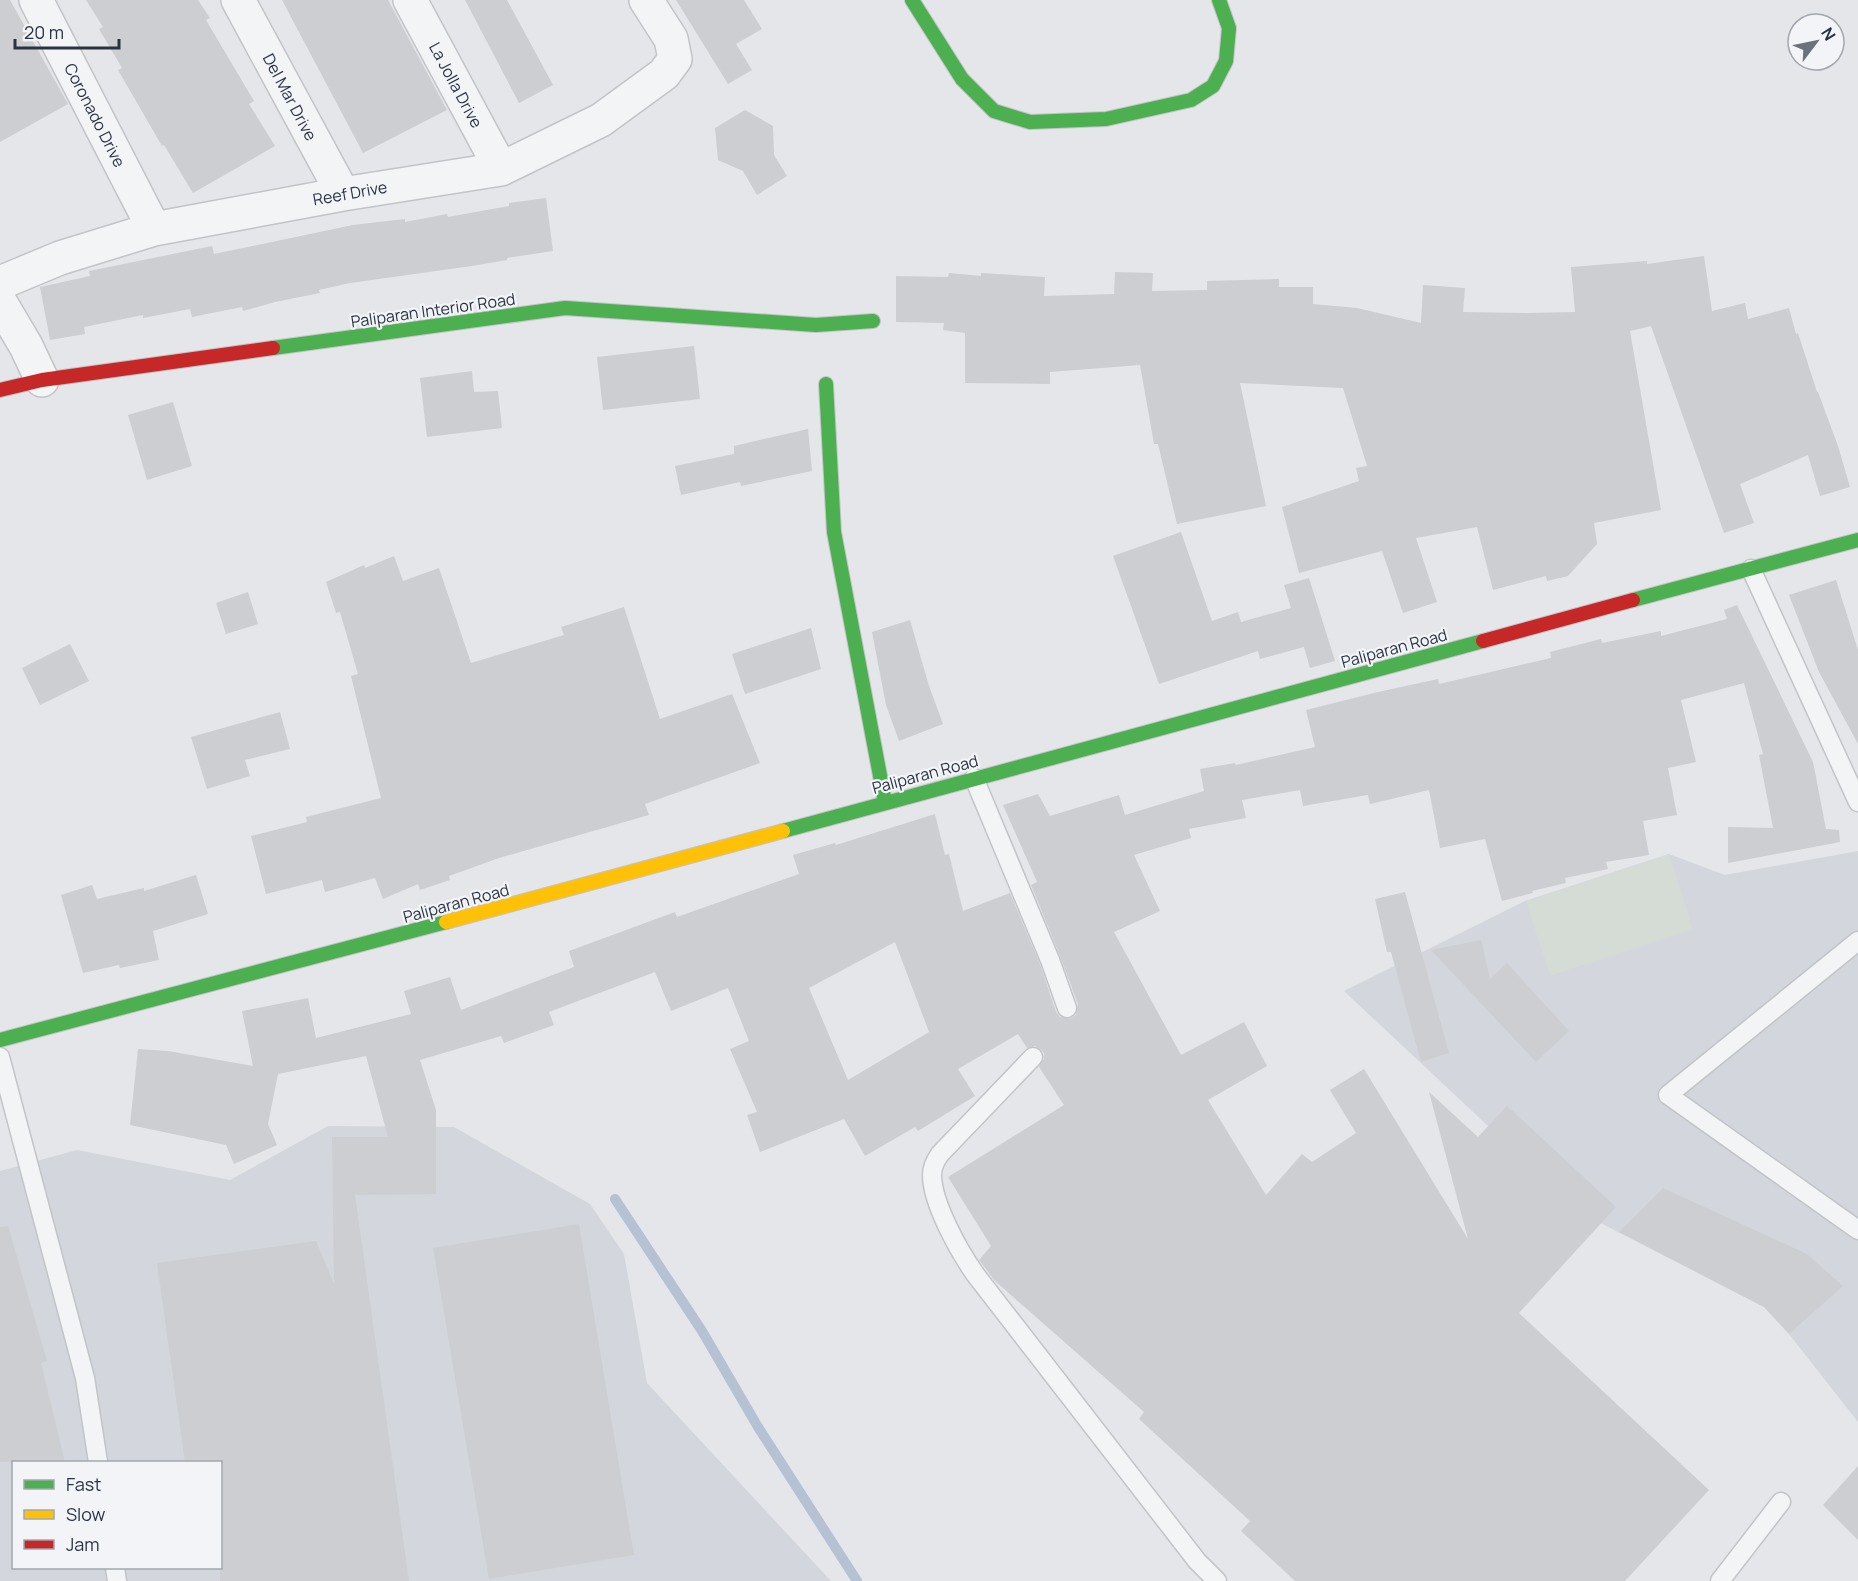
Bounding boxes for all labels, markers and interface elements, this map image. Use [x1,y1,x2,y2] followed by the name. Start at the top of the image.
[15,12,118,50] scale bar
[1786,12,1846,72] north arrow
[24,20,64,44] text: 20 m
[1816,23,1841,45] text: N
[424,38,488,132] street label: La Jolla Drive
[258,50,322,144] street label: Del Mar Drive
[59,59,131,171] street label: Coronado Drive
[311,176,389,210] street label: Reef Drive
[349,288,517,332] street label: Paliparan Interior Road
[1339,623,1449,673] street label: Paliparan Road
[870,749,980,799] street label: Paliparan Road
[401,878,511,928] street label: Paliparan Road
[12,1461,222,1569] legend
[66,1472,101,1496] text: Fast
[66,1502,106,1526] text: Slow
[66,1532,100,1556] text: Jam

